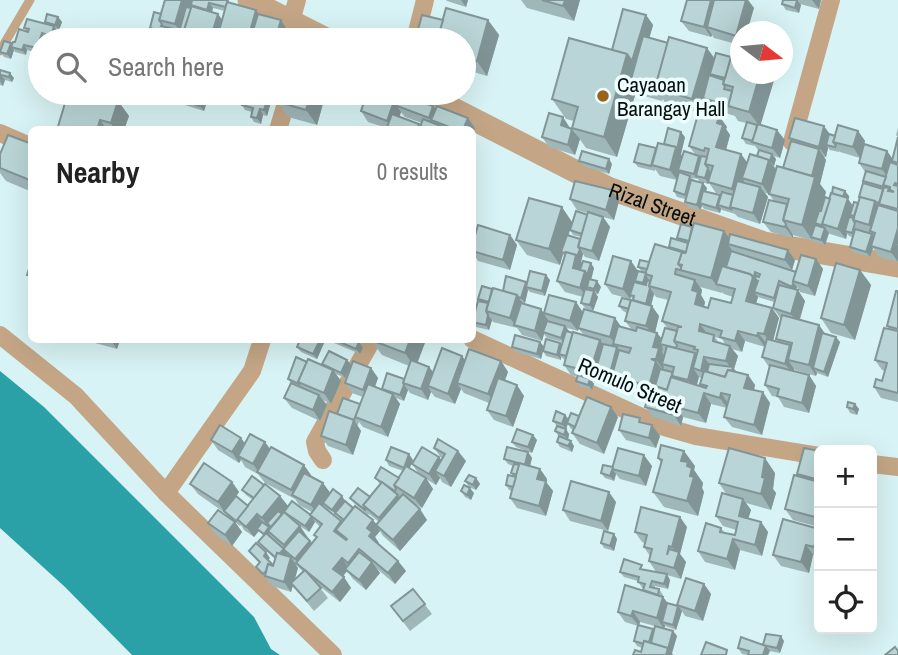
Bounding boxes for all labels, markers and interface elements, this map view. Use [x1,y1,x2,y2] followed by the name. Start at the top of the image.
[730,21,793,84] north arrow
[28,28,476,105] search box
[52,48,90,86] icon: search
[108,49,224,84] text: Search here
[617,70,725,123] place label: Cayaoan Barangay Hall
[595,88,611,104] marker: Cayaoan Barangay Hall
[56,152,139,192] text: Nearby
[377,156,448,187] text: 0 results
[605,175,700,232] street label: Rizal Street
[574,350,687,420] street label: Romulo Street
[814,445,877,634] map controls
[814,445,877,508] button: +
[814,508,877,571] button: −
[814,571,877,634] button: locate

